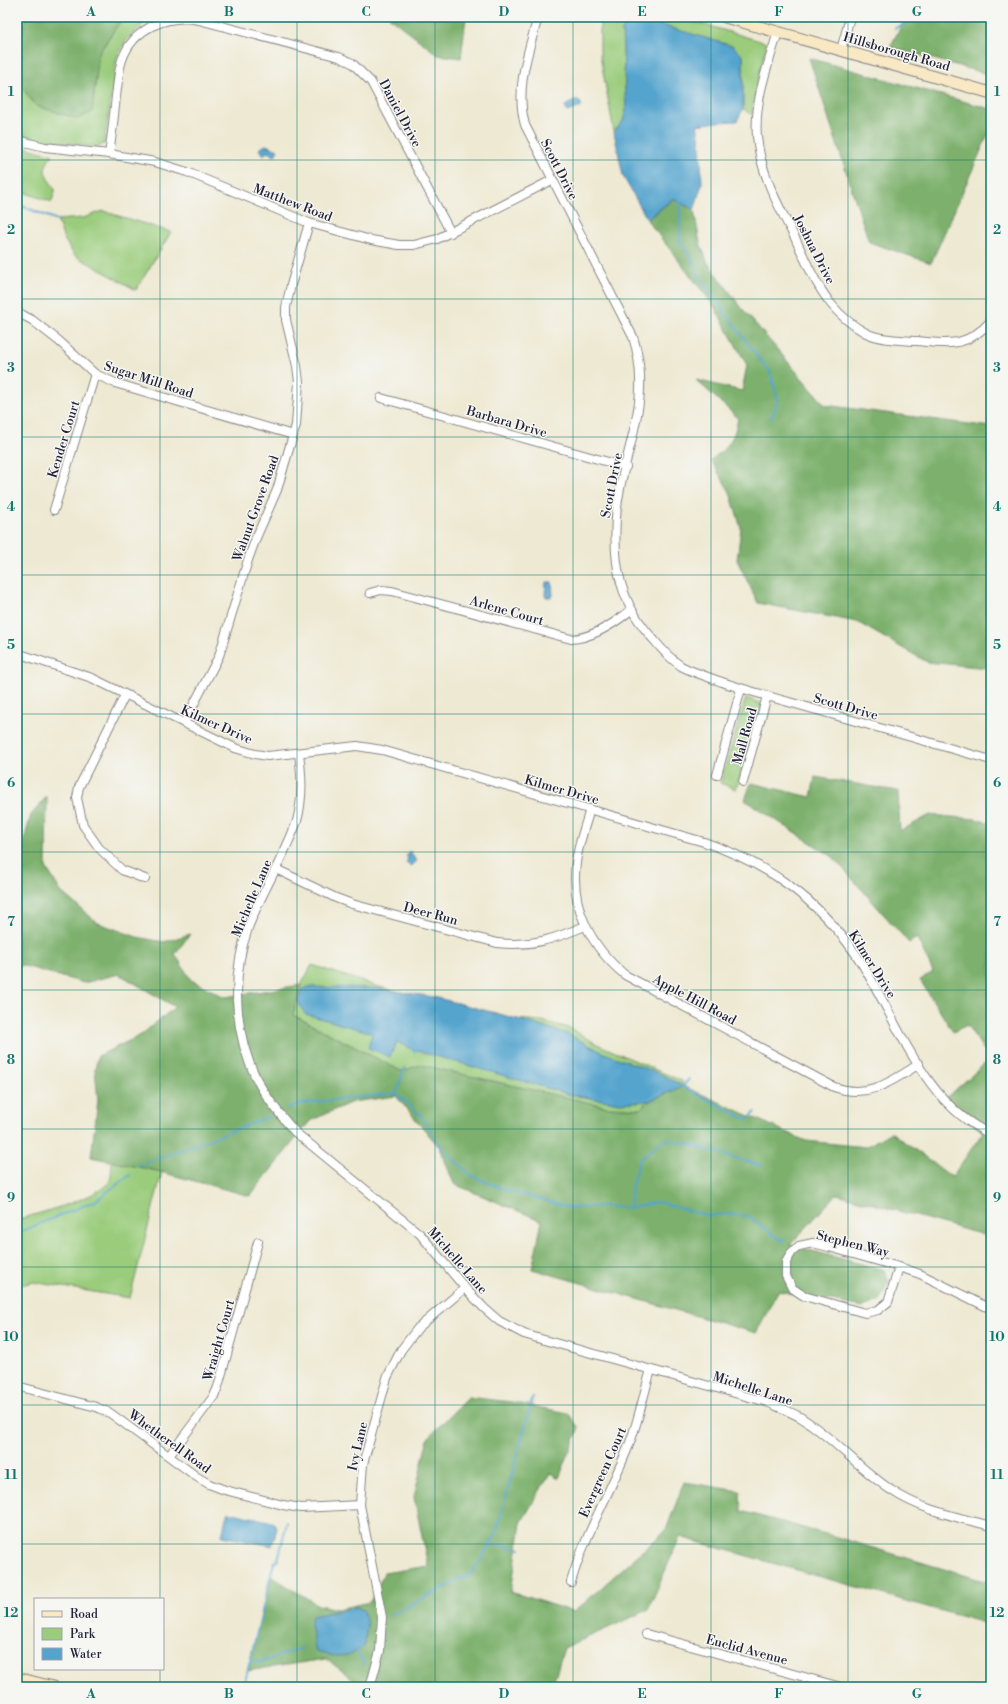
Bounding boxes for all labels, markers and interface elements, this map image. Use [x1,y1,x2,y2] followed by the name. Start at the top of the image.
[85,4,96,20] text: A
[224,4,234,20] text: B
[361,4,371,20] text: C
[499,4,509,20] text: D
[637,4,647,20] text: E
[774,4,784,20] text: F
[912,4,923,20] text: G
[842,29,953,75] street label: Hillsborough Road
[375,77,425,151] street label: Daniel Drive
[8,84,15,100] text: 1
[994,84,1001,100] text: 1
[537,136,581,203] street label: Scott Drive
[251,181,335,226] street label: Matthew Road
[789,211,839,287] street label: Joshua Drive
[7,222,15,238] text: 2
[993,222,1001,238] text: 2
[102,358,196,402] street label: Sugar Mill Road
[7,360,15,376] text: 3
[993,360,1001,376] text: 3
[45,398,83,480] street label: Kender Court
[464,403,549,441] street label: Barbara Drive
[598,451,626,519] street label: Scott Drive
[229,453,283,564] street label: Walnut Grove Road
[7,499,16,515] text: 4
[993,499,1002,515] text: 4
[467,593,546,629] street label: Arlene Court
[7,637,15,653] text: 5
[993,637,1001,653] text: 5
[812,690,880,724] street label: Scott Drive
[178,702,255,748] street label: Kilmer Drive
[729,705,761,767] street label: Mall Road
[523,772,601,808] street label: Kilmer Drive
[7,775,15,791] text: 6
[993,775,1001,791] text: 6
[228,857,276,940] street label: Michelle Lane
[402,899,460,929] street label: Deer Run
[7,914,15,930] text: 7
[993,914,1001,930] text: 7
[845,928,900,1002] street label: Kilmer Drive
[649,971,740,1029] street label: Apple Hill Road
[7,1052,15,1068] text: 8
[993,1052,1001,1068] text: 8
[7,1190,15,1206] text: 9
[993,1190,1001,1206] text: 9
[424,1224,491,1298] street label: Michelle Lane
[815,1227,892,1261] street label: Stephen Way
[199,1297,238,1384] street label: Wraight Court
[3,1329,19,1345] text: 10
[989,1329,1005,1345] text: 10
[711,1369,795,1410] street label: Michelle Lane
[124,1406,214,1477] street label: Whetherell Road
[345,1420,371,1472] street label: Ivy Lane
[576,1424,630,1520] street label: Evergreen Court
[5,1467,18,1483] text: 11
[991,1467,1004,1483] text: 11
[34,1598,164,1670] legend
[4,1605,18,1621] text: 12
[990,1605,1004,1621] text: 12
[70,1607,98,1622] text: Road
[70,1627,96,1642] text: Park
[704,1631,790,1669] street label: Euclid Avenue
[69,1647,102,1662] text: Water
[85,1686,96,1702] text: A
[224,1686,234,1702] text: B
[361,1686,371,1702] text: C
[499,1686,509,1702] text: D
[637,1686,647,1702] text: E
[774,1686,784,1702] text: F
[912,1686,923,1702] text: G

